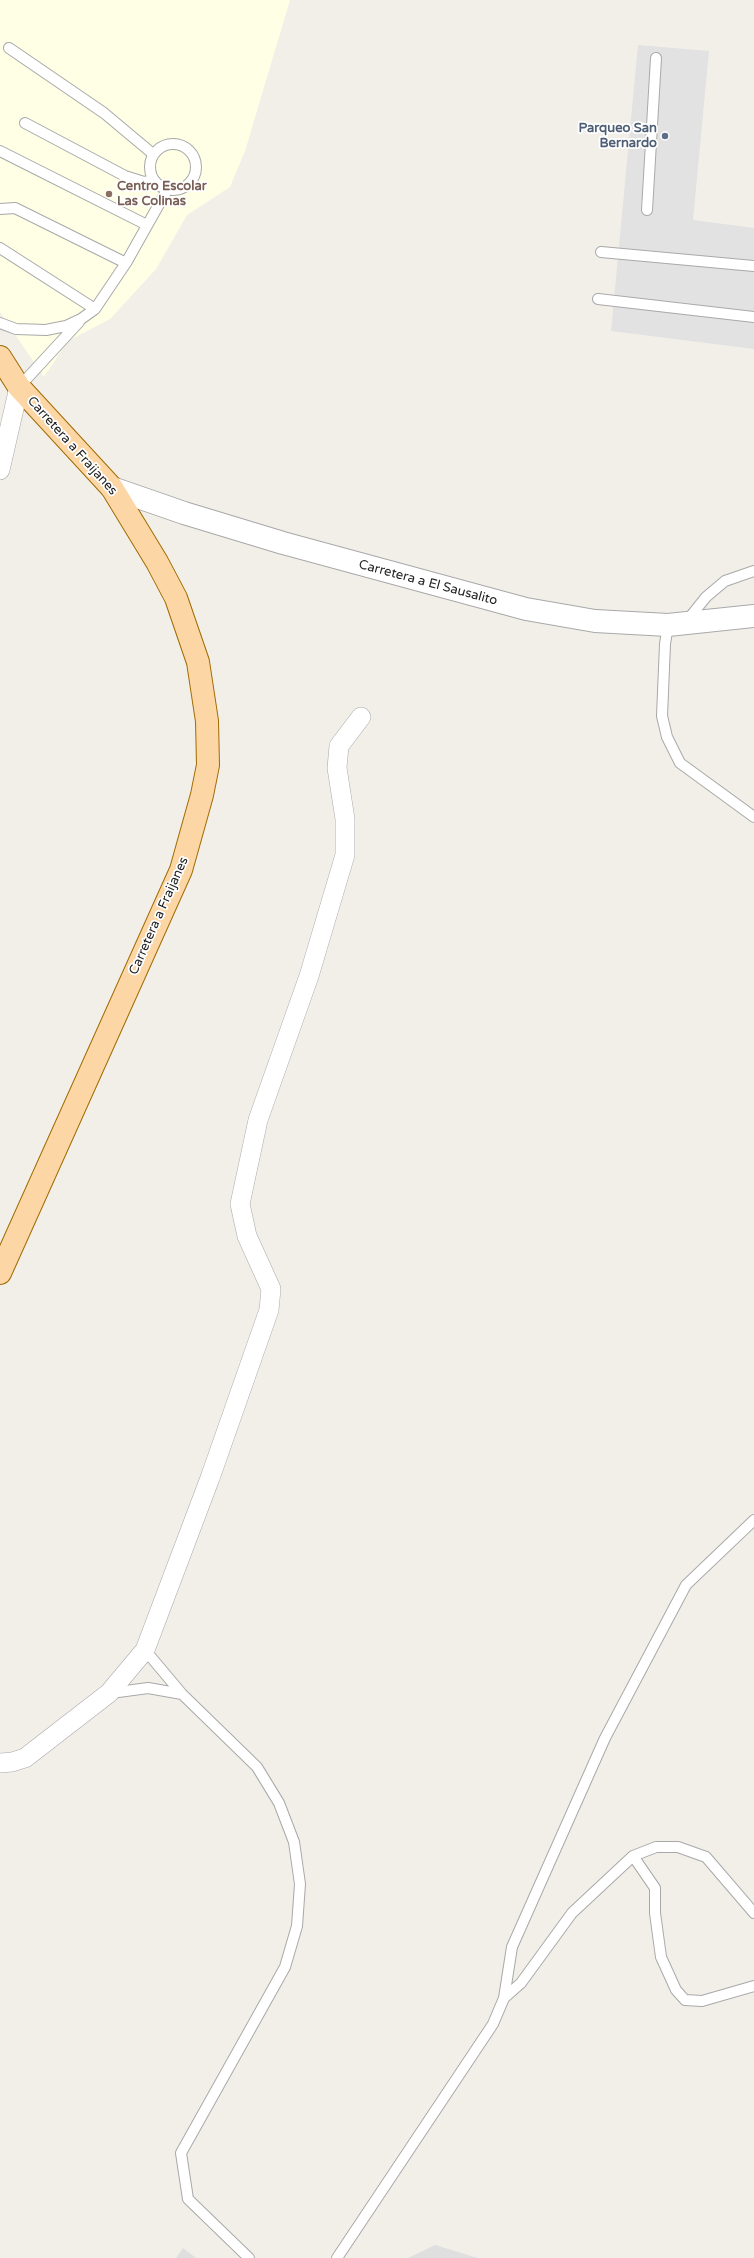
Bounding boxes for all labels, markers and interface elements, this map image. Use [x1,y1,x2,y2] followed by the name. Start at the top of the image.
[579,121,657,152] place label: Parqueo San Bernardo
[660,131,670,141] marker: Parqueo San Bernardo
[117,179,207,210] place label: Centro Escolar Las Colinas
[104,189,114,199] marker: Centro Escolar Las Colinas
[24,394,120,498] street label: Carretera a Fraijanes
[357,557,499,609] street label: Carretera a El Sausalito
[126,855,192,977] street label: Carretera a Fraijanes

